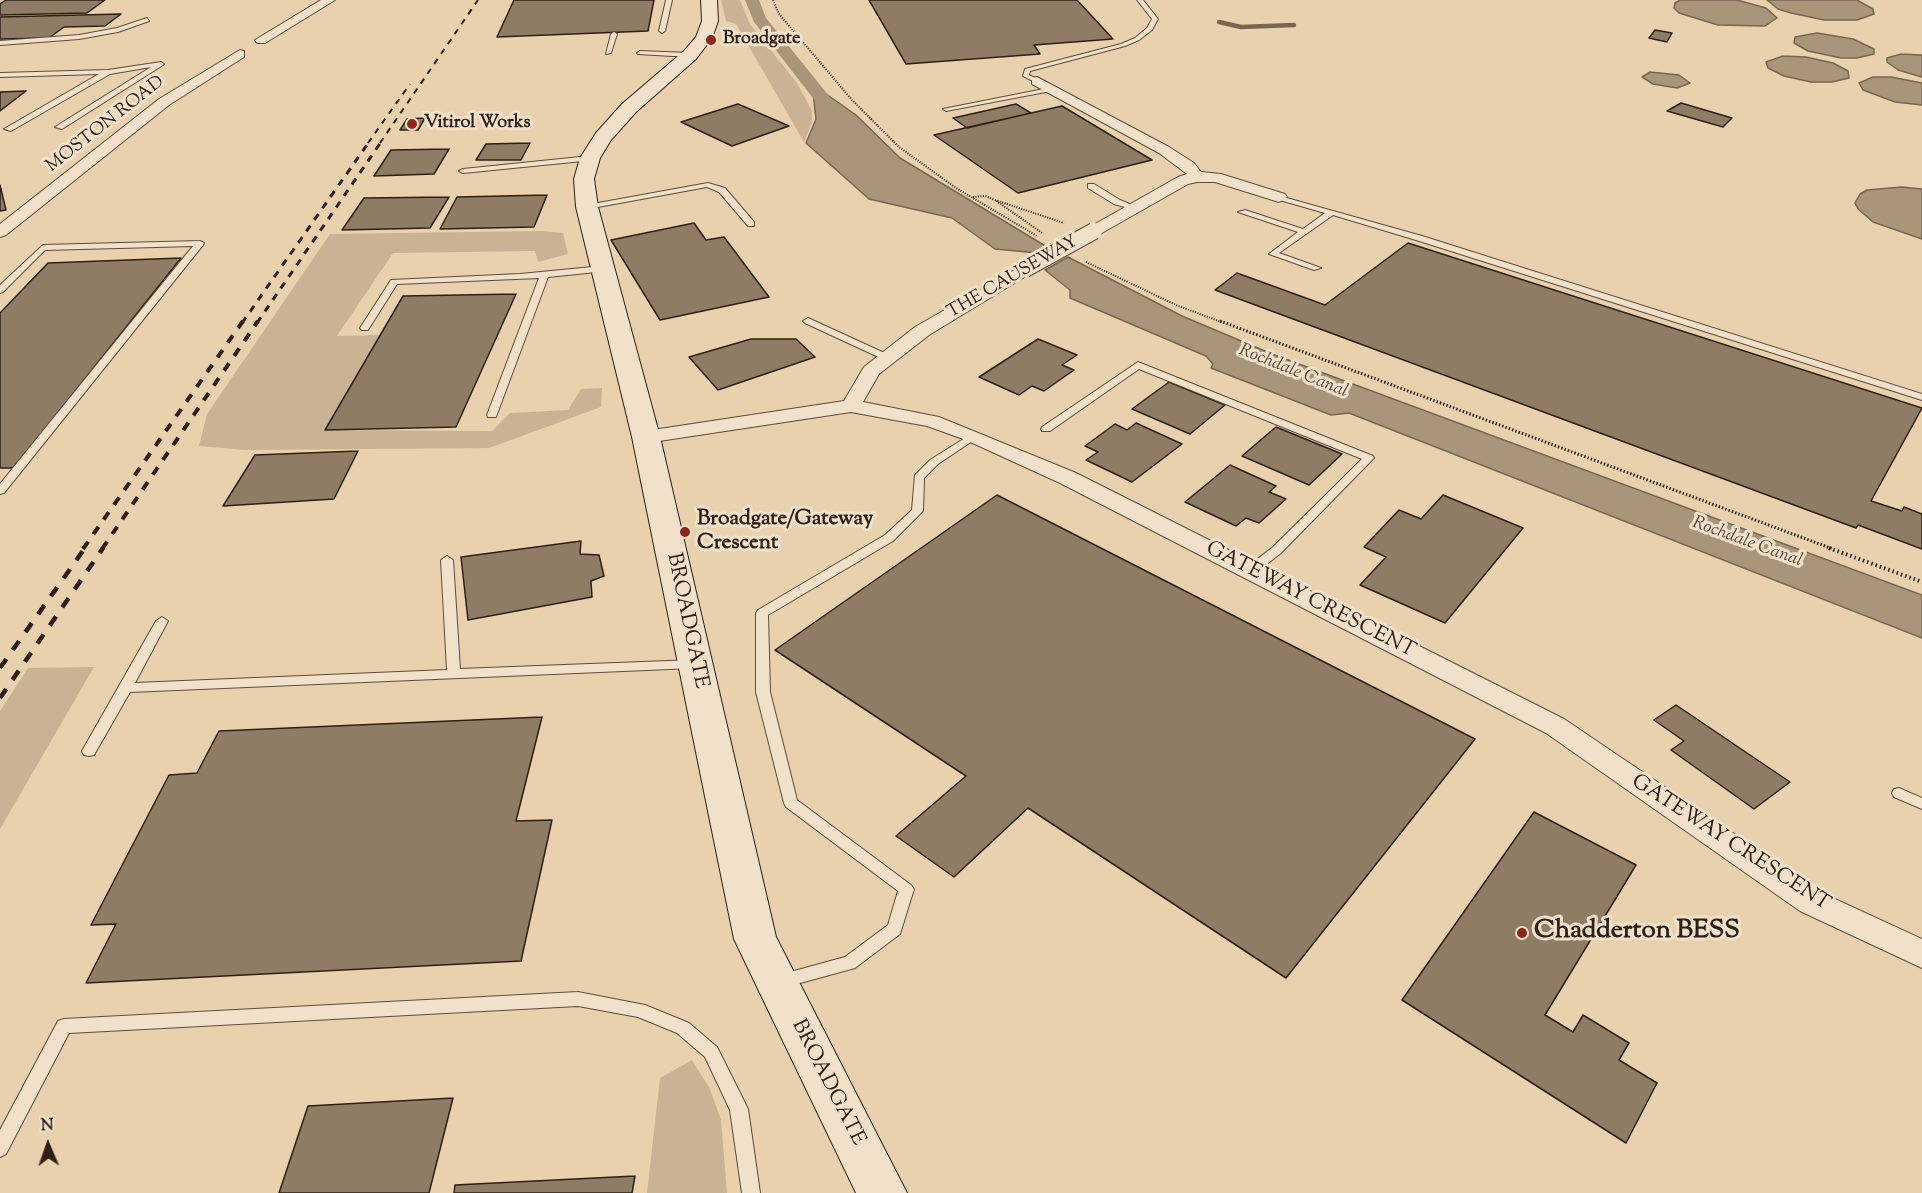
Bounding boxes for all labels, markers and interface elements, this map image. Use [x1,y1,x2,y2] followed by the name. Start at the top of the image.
[723,29,800,51] place label: Broadgate
[704,33,718,47] marker: Broadgate
[43,72,169,178] street label: MOSTON ROAD
[424,113,531,135] place label: Vitirol Works
[405,117,419,131] marker: Vitirol Works
[944,232,1082,324] street label: THE CAUSEWAY
[1235,340,1351,404] water label: Rochdale Canal
[697,507,873,557] place label: Broadgate/Gateway Crescent
[1689,513,1805,573] water label: Rochdale Canal
[678,525,692,539] marker: Broadgate/Gateway Crescent
[1201,537,1419,665] street label: GATEWAY CRESCENT
[659,551,713,691] street label: BROADGATE
[1626,770,1834,918] street label: GATEWAY CRESCENT
[1534,917,1740,949] place label: Chadderton BESS
[1515,926,1529,940] marker: Chadderton BESS
[784,1016,870,1150] street label: BROADGATE
[18,1115,78,1175] north arrow
[41,1115,54,1138] text: N

